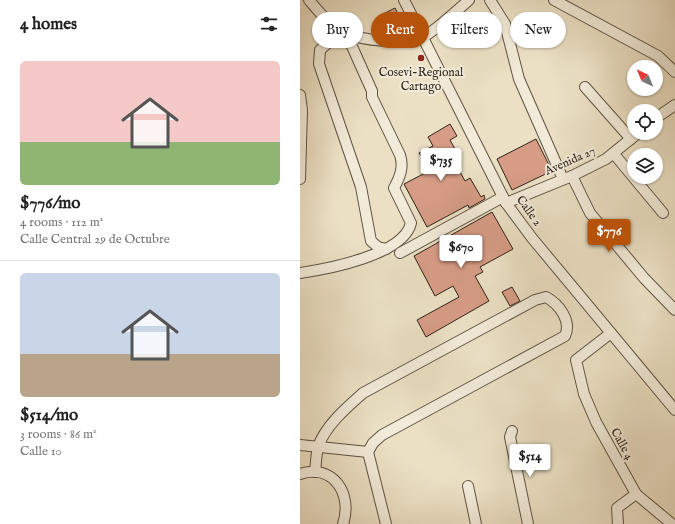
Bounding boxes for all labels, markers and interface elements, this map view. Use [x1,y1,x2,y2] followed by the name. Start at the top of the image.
[312,12,363,48] chip: Buy
[371,12,429,48] chip: Rent
[437,12,502,48] chip: Filters
[510,12,566,48] chip: New
[258,13,280,35] icon: filters
[20,14,77,35] text: 4 homes
[416,53,426,63] marker: Cosevi-Regional Cartago
[627,60,663,96] north arrow
[627,60,663,184] map controls
[379,65,464,94] place label: Cosevi-Regional Cartago
[114,87,186,159] icon: home
[627,104,663,140] button: locate
[542,143,597,179] street label: Avenida 27
[417,148,465,182] pin: $735
[627,148,663,184] button: layers
[430,152,452,169] text: $735
[20,193,81,214] text: $776/mo
[513,193,545,229] street label: Calle 2
[20,214,103,231] text: 4 rooms · 112 m²
[585,219,633,253] pin: $776
[597,223,621,240] text: $776
[20,231,170,248] text: Calle Central 29 de Octubre
[437,235,485,269] pin: $670
[448,239,474,256] text: $670
[114,299,186,371] icon: home
[20,405,78,426] text: $514/mo
[607,425,637,463] street label: Calle 4
[20,426,97,443] text: 3 rooms · 86 m²
[20,443,62,460] text: Calle 10
[506,444,554,478] pin: $514
[518,448,542,465] text: $514

